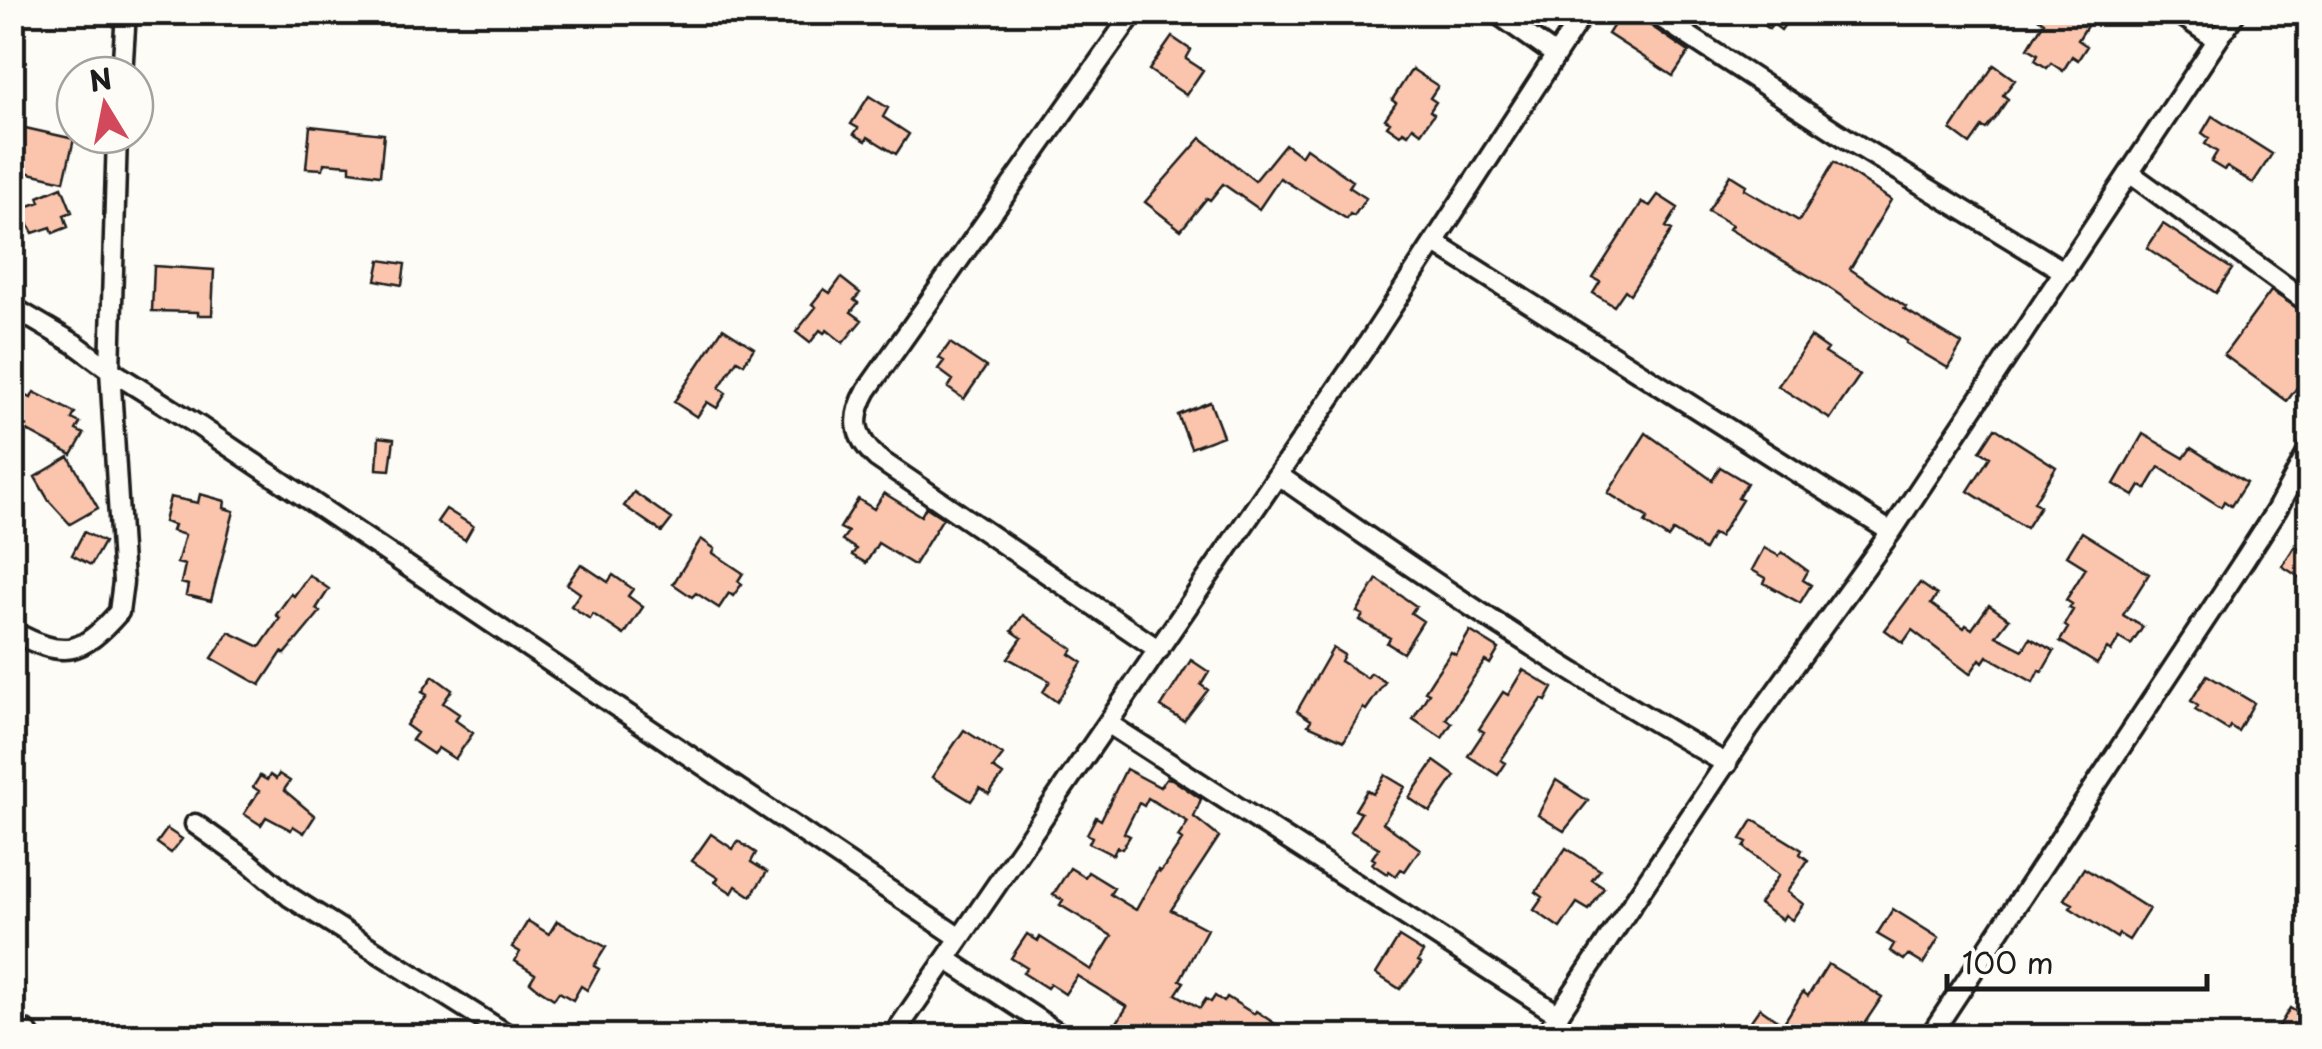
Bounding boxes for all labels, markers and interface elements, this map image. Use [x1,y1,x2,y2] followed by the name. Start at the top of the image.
[55,55,155,155] north arrow
[86,56,115,102] text: N
[1947,929,2207,991] scale bar
[1962,939,2054,984] text: 100 m

